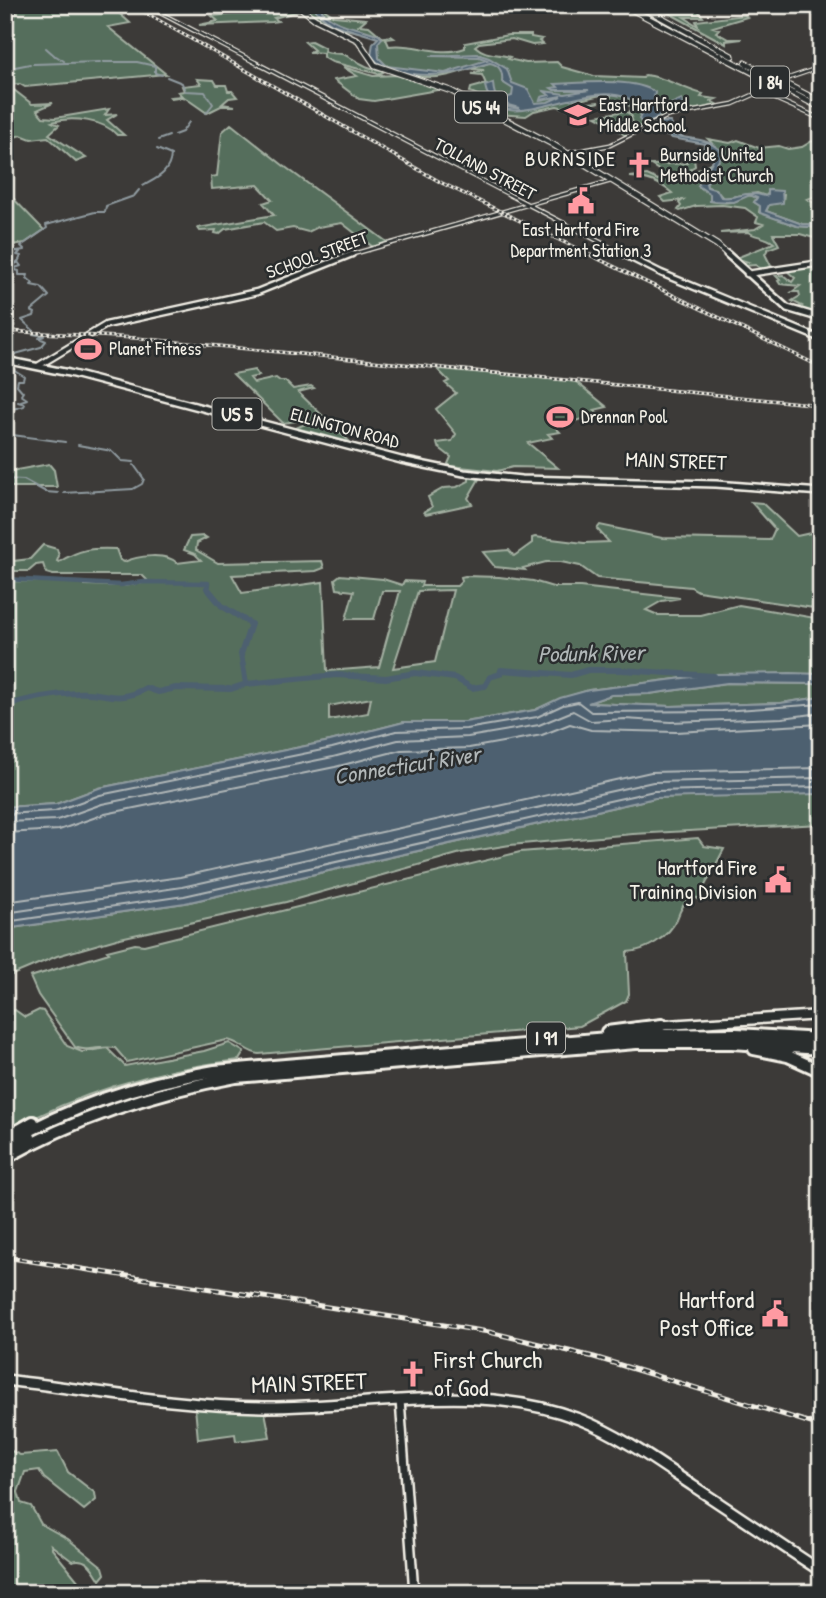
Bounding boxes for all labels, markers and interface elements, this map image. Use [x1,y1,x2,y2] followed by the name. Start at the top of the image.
[751,66,789,97] road number: I 84
[455,92,507,122] road number: US 44
[599,92,688,138] place label: East Hartford Middle School
[563,100,593,130] school or university icon: East Hartford Middle School
[430,131,541,206] street label: TOLLAND STREET
[660,142,774,188] place label: Burnside United Methodist Church
[525,144,617,173] district label: BURNSIDE
[624,150,654,180] church icon: Burnside United Methodist Church
[566,186,596,216] public building icon: East Hartford Fire Department Station 3
[511,217,651,263] place label: East Hartford Fire Department Station 3
[262,224,372,285] street label: SCHOOL STREET
[73,334,103,364] sports icon: Planet Fitness
[109,336,201,361] place label: Planet Fitness
[212,398,262,430] road number: US 5
[288,401,403,454] street label: ELLINGTON ROAD
[545,402,575,432] sports icon: Drennan Pool
[581,404,667,429] place label: Drennan Pool
[625,444,728,477] street label: MAIN STREET
[537,636,648,669] water label: Podunk River
[331,737,486,791] water label: Connecticut River
[630,853,757,906] place label: Hartford Fire Training Division
[763,865,793,895] public building icon: Hartford Fire Training Division
[527,1022,565,1054] road number: I 91
[660,1283,754,1343] place label: Hartford Post Office
[760,1299,790,1329] public building icon: Hartford Post Office
[433,1343,542,1403] place label: First Church of God
[398,1359,428,1389] church icon: First Church of God
[251,1364,368,1400] street label: MAIN STREET

